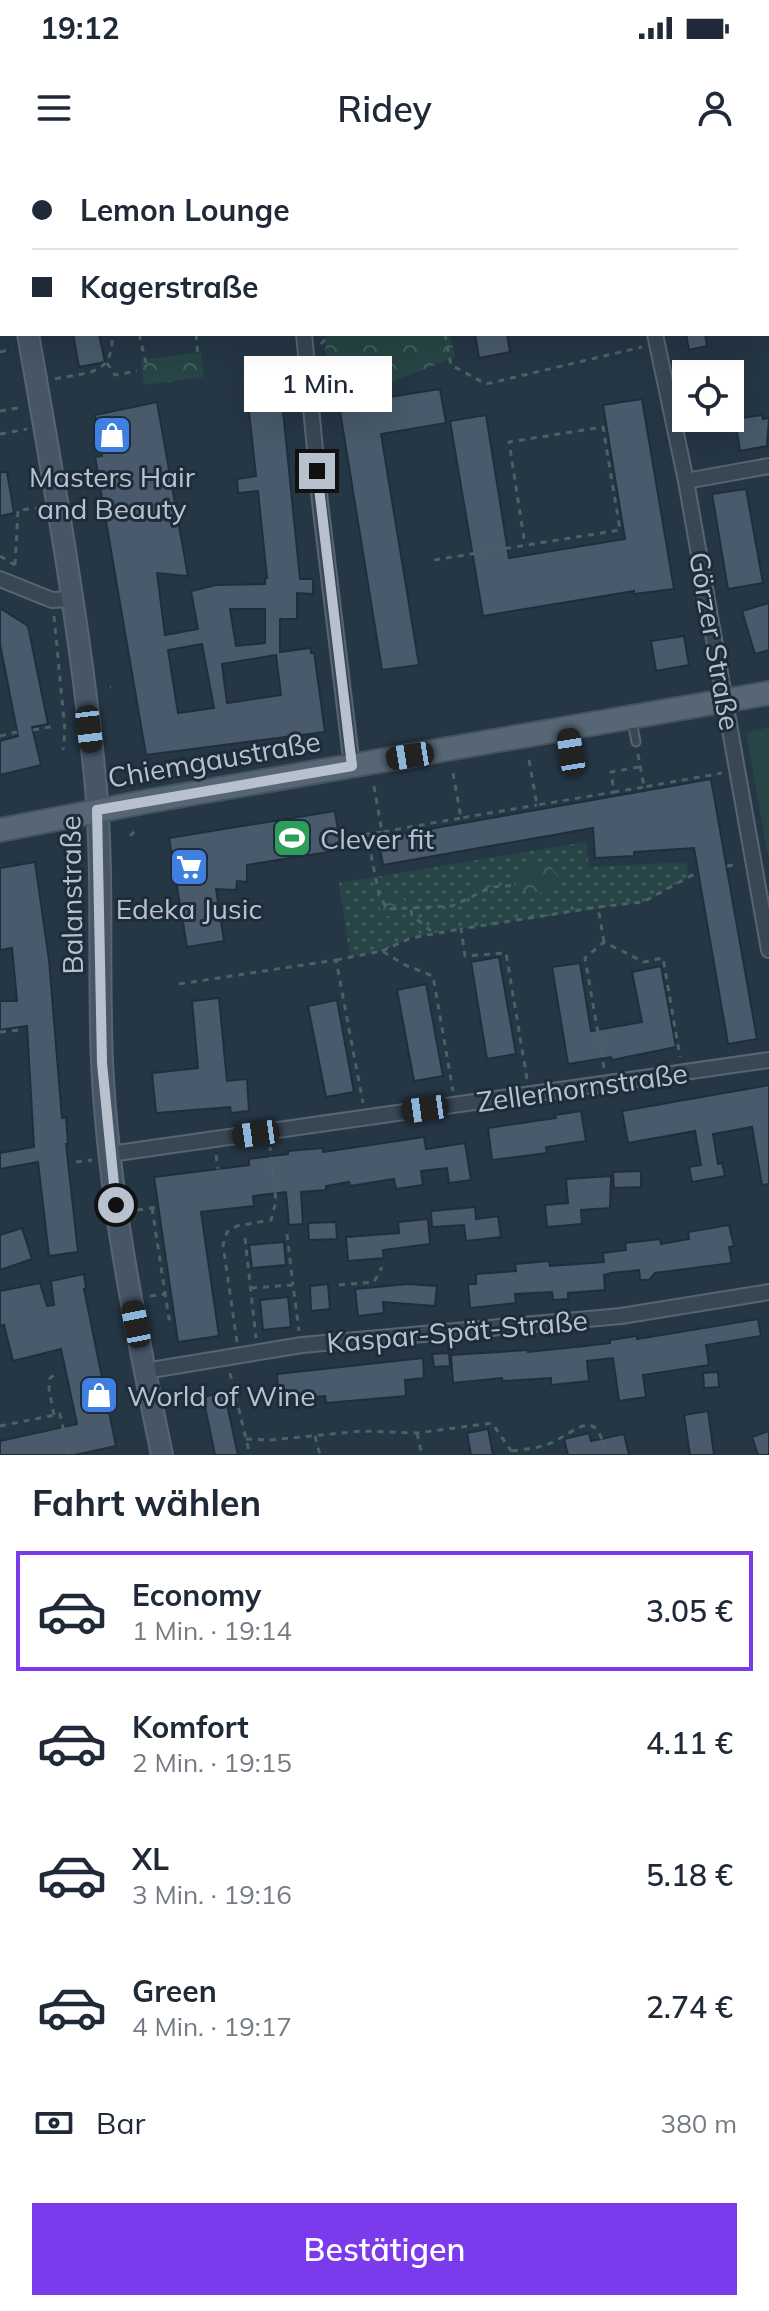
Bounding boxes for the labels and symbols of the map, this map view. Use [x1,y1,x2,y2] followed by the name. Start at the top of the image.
[243,355,391,411] callout: 1 Min.
[91,414,133,456] shop icon: Masters Hair and Beauty
[299,453,335,489] route end
[29,459,196,526] place label: Masters Hair and Beauty
[682,549,748,733] street label: Görzer Straße
[74,704,104,754] car
[105,723,323,795] street label: Chiemgaustraße
[555,726,587,778] car
[384,740,436,772] car
[52,815,90,975] street label: Balanstraße
[271,817,313,859] sports icon: Clever fit
[320,821,434,856] place label: Clever fit
[168,846,210,888] supermarket icon: Edeka Jusic
[116,891,262,926] place label: Edeka Jusic
[474,1055,690,1119] street label: Zellerhornstraße
[400,1094,450,1124] car
[231,1119,281,1149] car
[98,1187,134,1223] route start
[120,1298,152,1350] car
[325,1302,589,1360] street label: Kaspar-Spät-Straße
[78,1374,120,1416] shop icon: World of Wine
[127,1378,315,1413] place label: World of Wine

